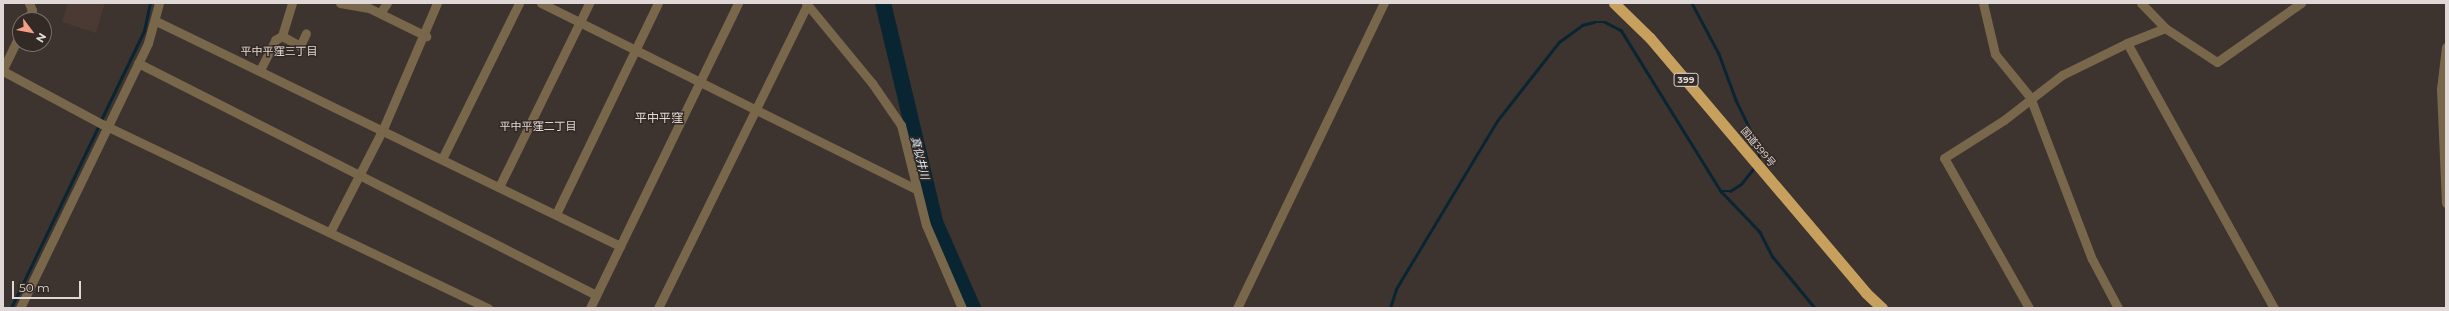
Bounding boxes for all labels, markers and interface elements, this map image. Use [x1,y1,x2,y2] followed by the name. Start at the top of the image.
[12,12,52,52] north arrow
[33,30,50,45] text: N
[241,44,317,58] district label: 平中平窪三丁目
[1673,73,1699,87] road number: 399
[635,111,683,125] district label: 平中平窪
[500,119,576,133] district label: 平中平窪二丁目
[1738,125,1778,169] street label: 国道399号
[908,135,932,181] water label: 真似井川
[14,273,83,299] scale bar
[19,280,50,295] text: 50 m

